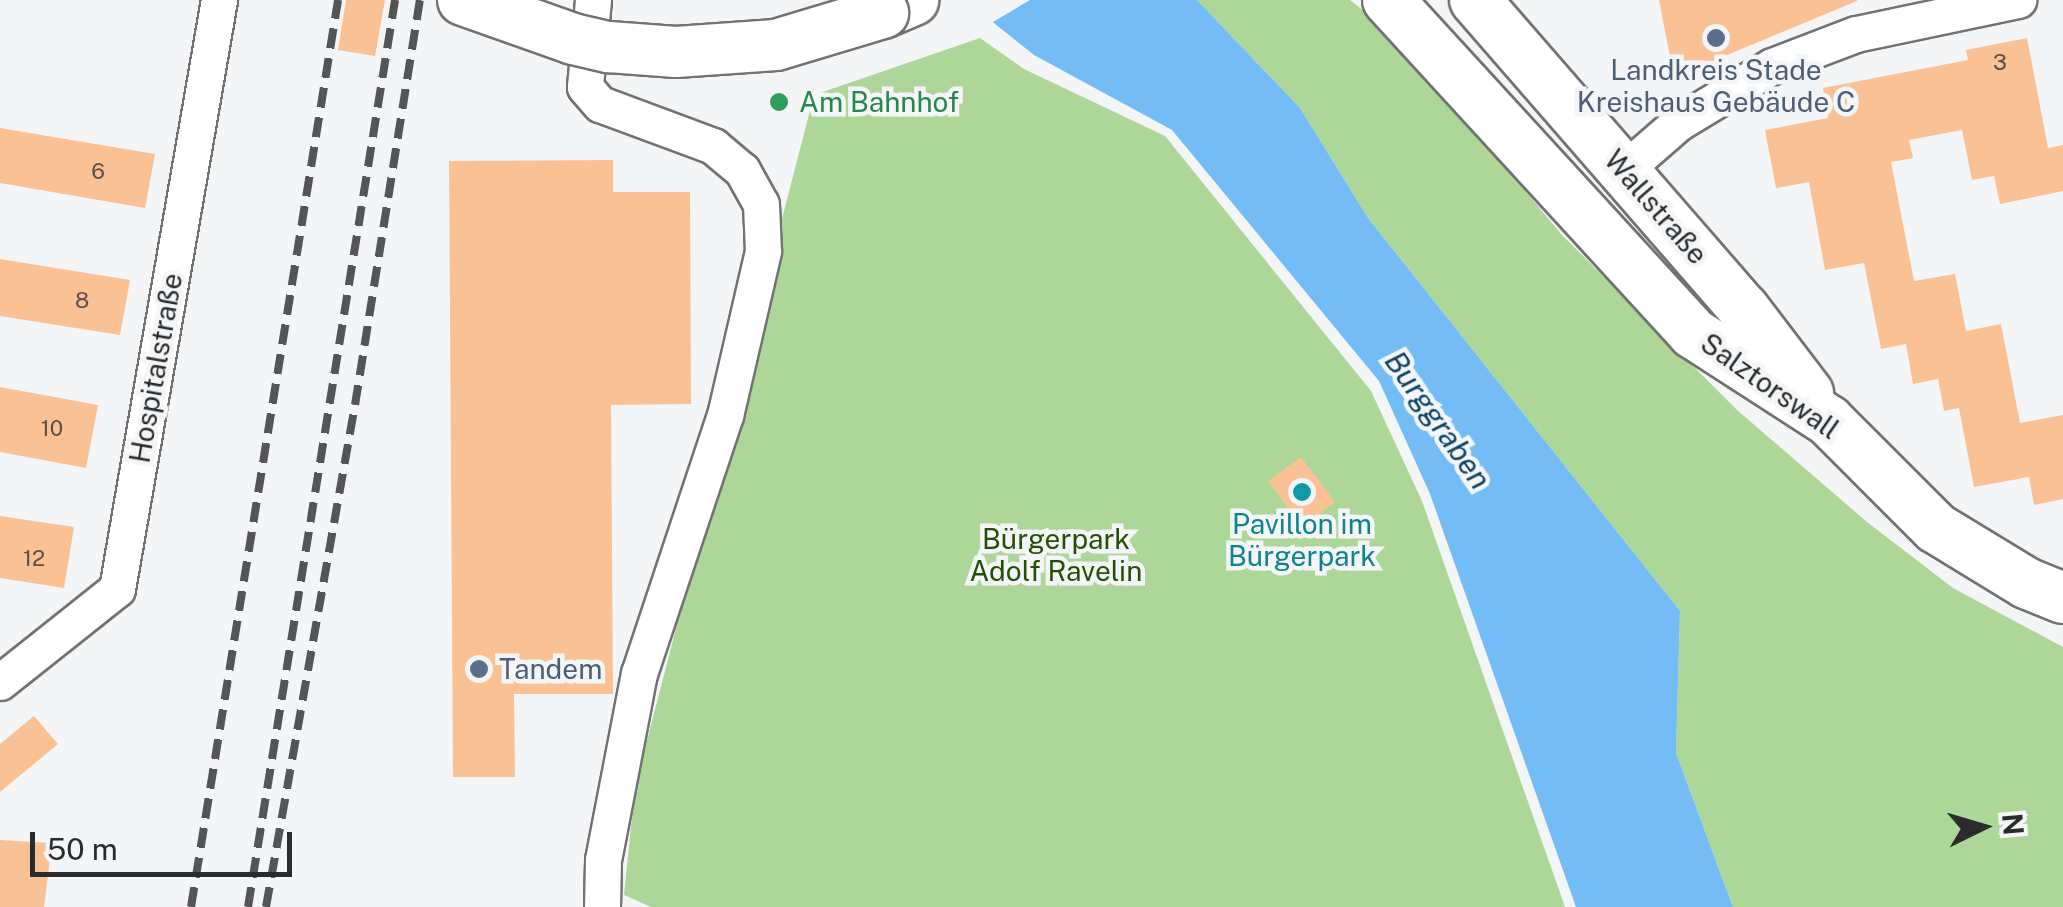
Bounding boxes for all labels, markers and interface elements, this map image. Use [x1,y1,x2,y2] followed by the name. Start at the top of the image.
[1705,27,1727,49] marker: Landkreis Stade Kreishaus Gebäude C
[1993,50,2007,76] house number: 3
[1577,53,1855,119] place label: Landkreis Stade Kreishaus Gebäude C
[799,85,959,119] place label: Am Bahnhof
[768,91,790,113] marker: Am Bahnhof
[1597,143,1715,271] street label: Wallstraße
[91,159,105,185] house number: 6
[123,270,189,466] street label: Hospitalstraße
[75,288,89,314] house number: 8
[1694,326,1846,446] street label: Salztorswall
[1377,344,1499,496] water label: Burggraben
[41,416,63,442] house number: 10
[1291,481,1313,503] marker: Pavillon im Bürgerpark
[1228,507,1376,573] place label: Pavillon im Bürgerpark
[970,522,1142,588] park label: Bürgerpark Adolf Ravelin
[23,546,45,572] house number: 12
[499,652,602,686] place label: Tandem
[468,658,490,680] marker: Tandem
[1933,777,2033,877] north arrow
[35,812,298,874] scale bar
[1996,812,2031,837] text: N
[47,831,118,867] text: 50 m

